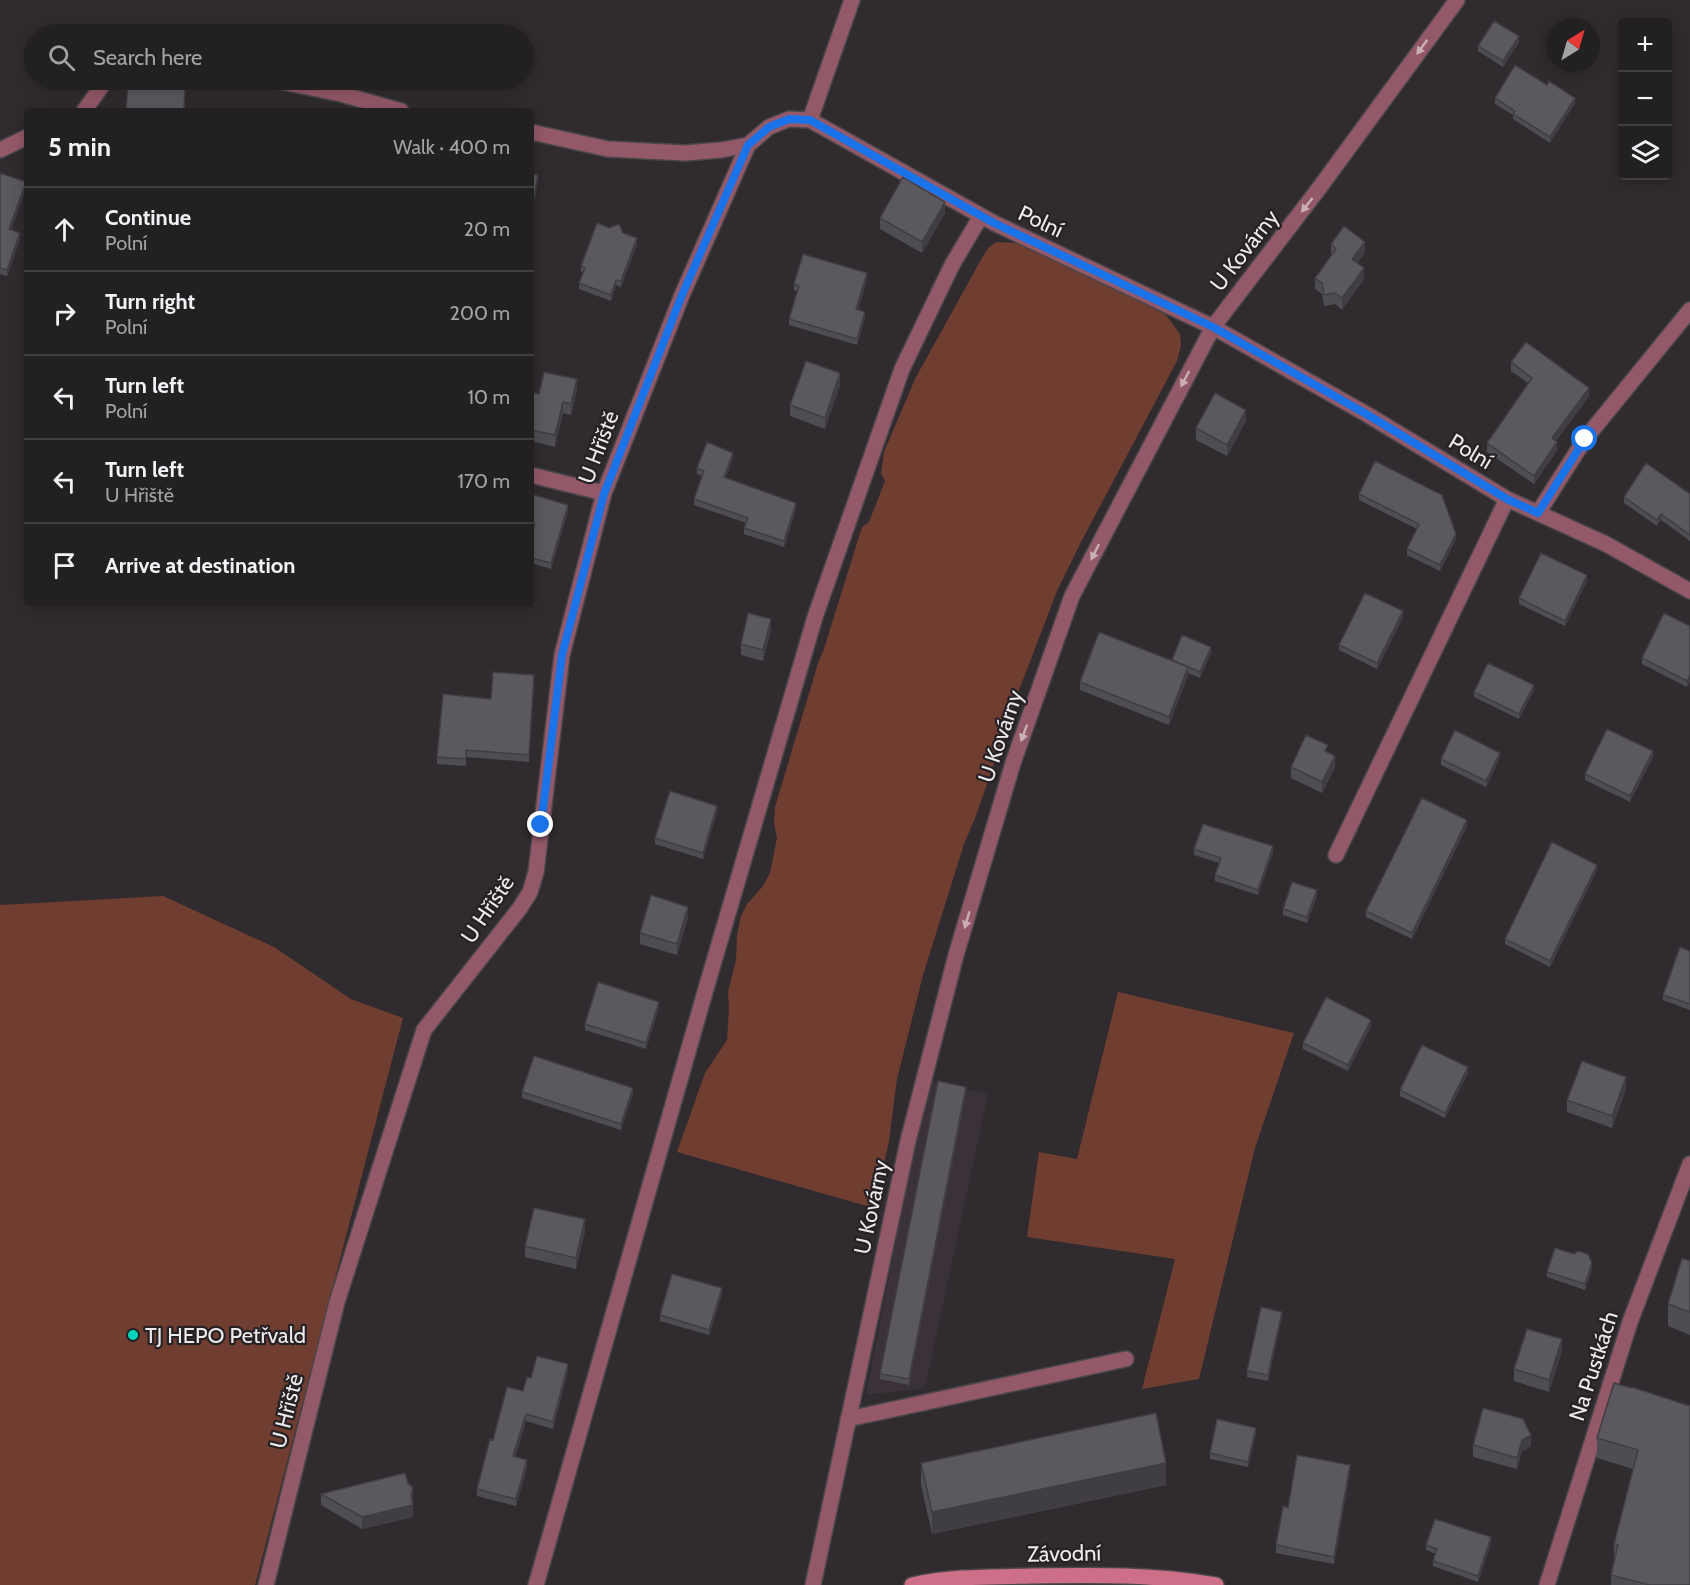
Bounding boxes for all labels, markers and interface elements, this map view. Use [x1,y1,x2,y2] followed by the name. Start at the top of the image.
[1546,18,1600,72] north arrow
[1618,18,1672,180] map controls
[1618,18,1672,72] button: +
[24,24,534,90] search box
[1416,39,1428,55] one-way arrow
[45,41,78,74] icon: search
[93,44,202,71] text: Search here
[1618,72,1672,126] button: −
[1618,126,1672,180] button: layers
[48,131,111,163] text: 5 min
[393,135,510,159] text: Walk · 400 m
[1301,196,1313,212] one-way arrow
[1014,199,1068,244] street label: Polní
[105,204,191,231] text: Continue
[1204,204,1285,296] street label: U Kovárny
[48,213,81,246] icon: ahead
[464,217,510,241] text: 20 m
[105,231,147,255] text: Polní
[105,288,195,315] text: Turn right
[48,297,81,330] icon: right
[450,301,510,325] text: 200 m
[105,315,147,339] text: Polní
[1180,371,1190,388] one-way arrow
[105,372,184,399] text: Turn left
[48,381,81,414] icon: left
[467,385,510,409] text: 10 m
[105,399,147,423] text: Polní
[572,407,625,487] street label: U Hřiště
[1571,425,1597,451] route start
[1444,428,1498,475] street label: Polní
[105,456,184,483] text: Turn left
[48,465,81,498] icon: left
[458,469,510,493] text: 170 m
[105,483,174,507] text: U Hřiště
[1090,544,1100,561] one-way arrow
[48,549,81,582] icon: arrive
[105,552,295,579] text: Arrive at destination
[972,686,1029,786] street label: U Kovárny
[1018,724,1028,742] one-way arrow
[527,811,553,837] route end
[455,870,520,948] street label: U Hřiště
[962,911,971,929] one-way arrow
[848,1157,895,1257] street label: U Kovárny
[1563,1308,1624,1424] street label: Na Pustkách
[145,1322,306,1349] place label: TJ HEPO Petřvald
[126,1328,140,1342] marker: TJ HEPO Petřvald
[264,1371,309,1451] street label: U Hřiště
[1027,1539,1102,1568] street label: Závodní

